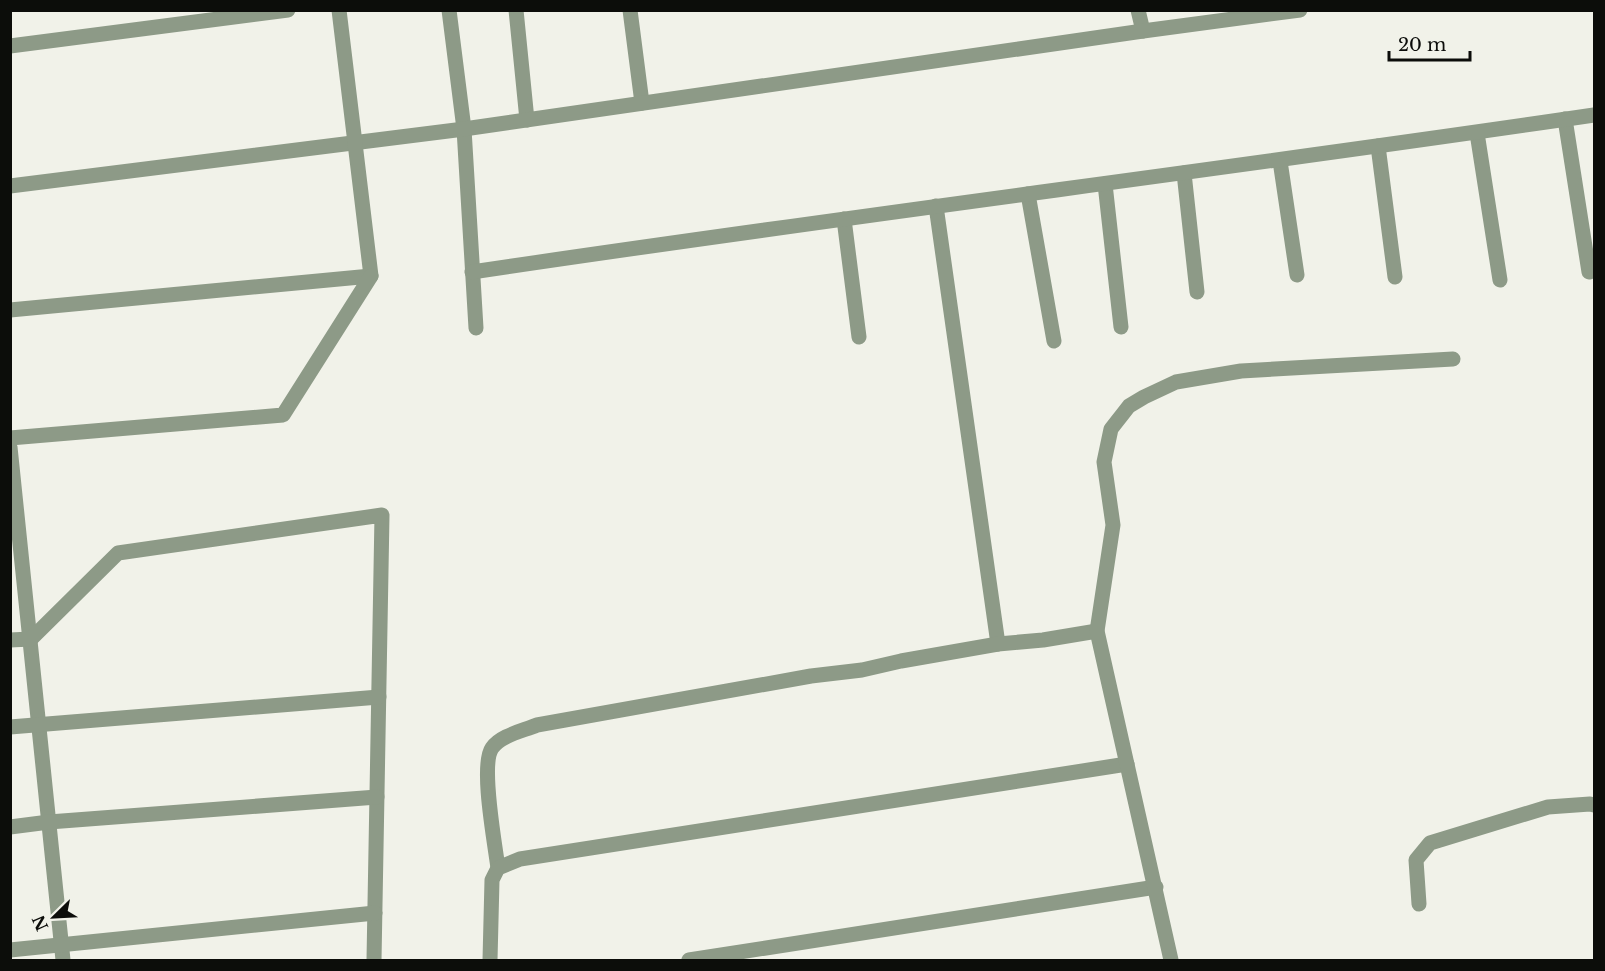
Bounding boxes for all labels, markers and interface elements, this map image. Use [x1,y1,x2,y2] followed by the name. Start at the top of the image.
[1389,24,1470,62] scale bar
[1398,34,1446,56] text: 20 m
[24,887,84,947] north arrow
[28,912,52,934] text: N

